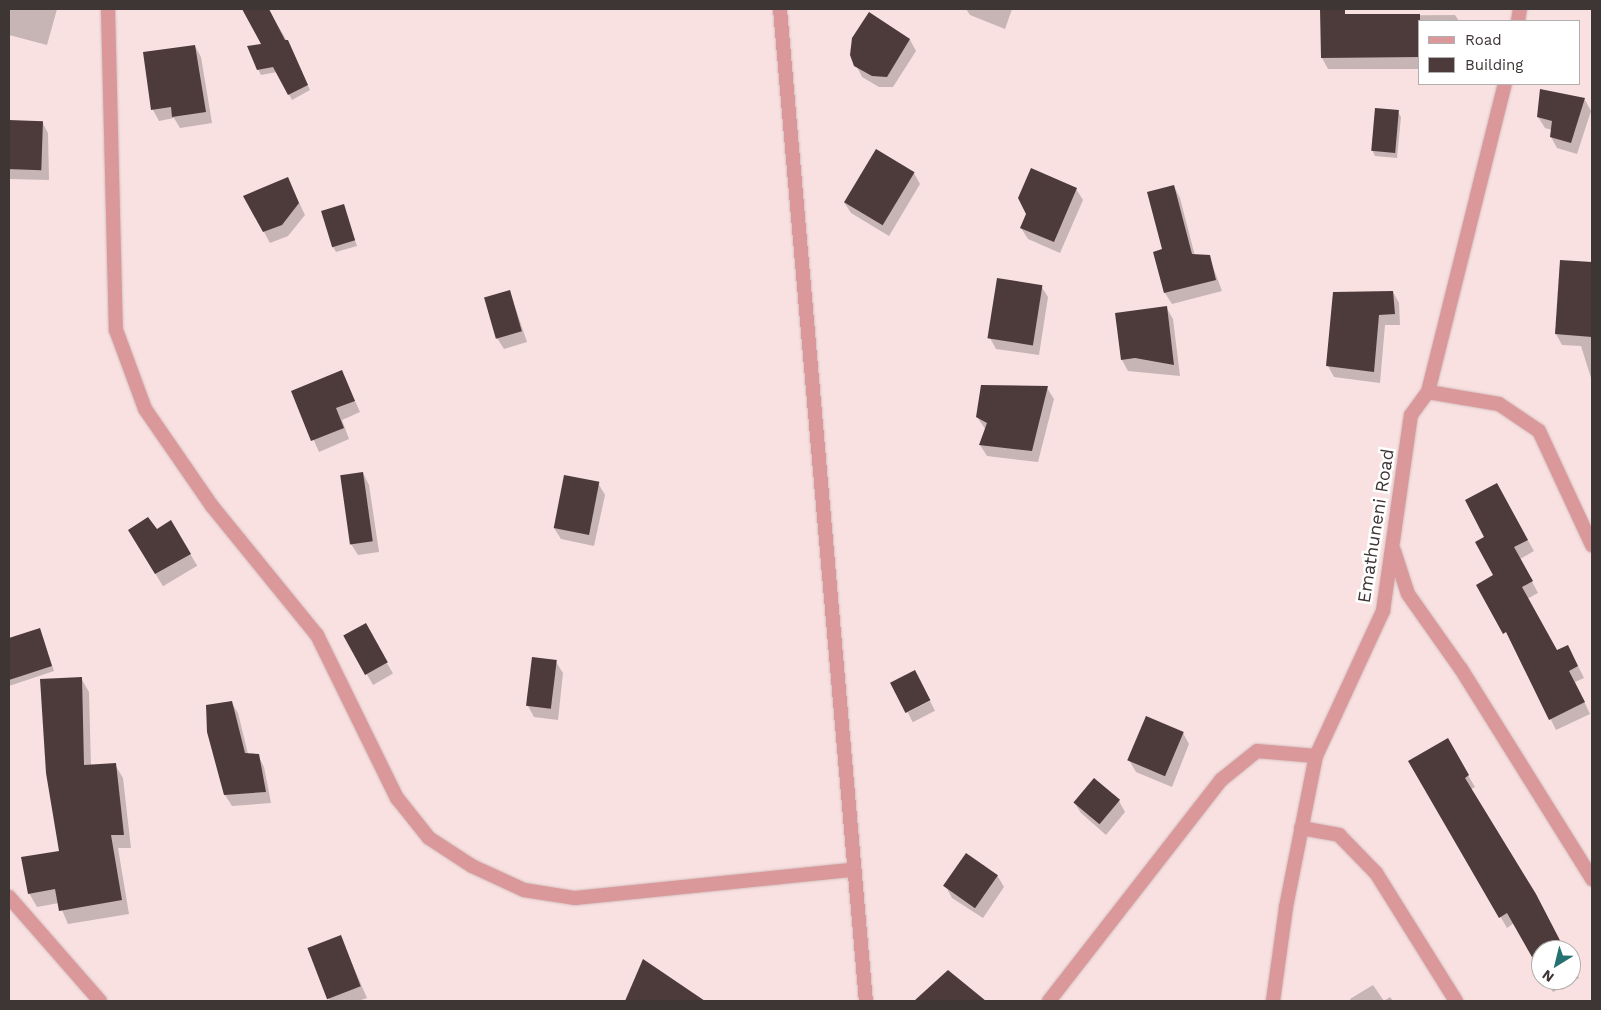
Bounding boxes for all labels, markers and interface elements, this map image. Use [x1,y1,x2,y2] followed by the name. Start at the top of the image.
[1418,20,1581,85] legend
[1465,31,1502,49] text: Road
[1465,56,1523,74] text: Building
[1353,447,1399,605] street label: Emathuneni Road
[1531,940,1581,990] north arrow
[1539,967,1557,986] text: N

